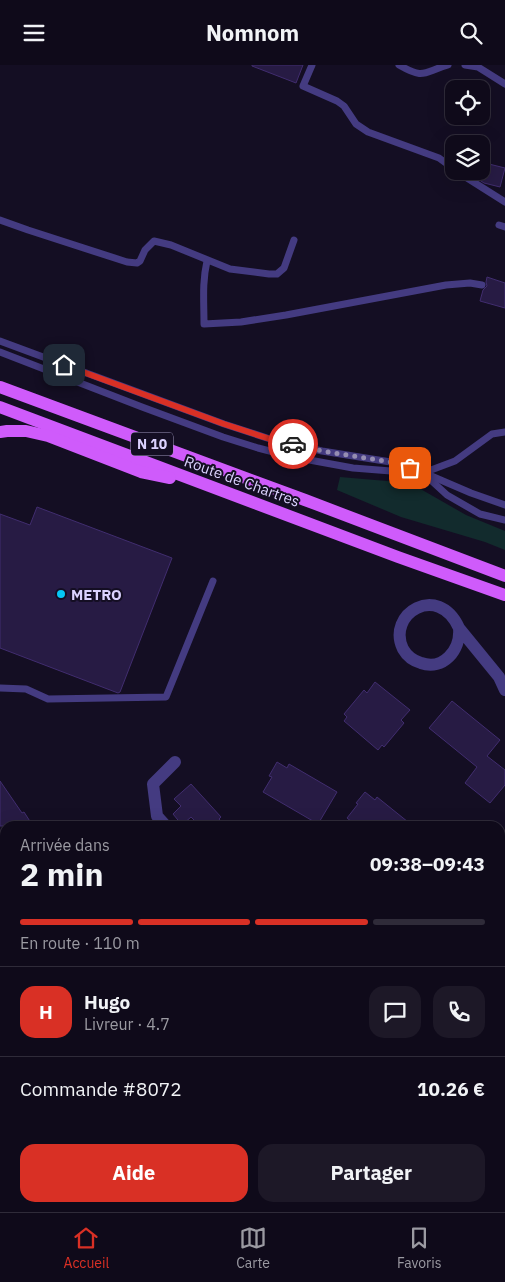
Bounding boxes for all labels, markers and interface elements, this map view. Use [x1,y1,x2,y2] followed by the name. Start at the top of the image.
[206,18,299,47] text: Nomnom
[20,19,48,47] icon: menu
[457,19,485,47] icon: search
[445,80,490,180] map controls
[445,80,490,125] button: locate
[445,135,490,180] button: layers
[43,344,85,386] pin
[50,351,78,379] icon: home
[268,419,318,469] courier
[279,430,307,458] icon: car
[131,433,173,455] road number: N 10
[389,447,431,489] pin
[182,451,302,511] street label: Route de Chartres
[396,454,424,482] icon: bag
[71,585,122,604] place label: METRO
[55,588,67,600] marker: METRO
[20,835,110,855] text: Arrivée dans
[370,852,485,876] text: 09:38–09:43
[20,853,104,895] text: 2 min
[20,933,140,953] text: En route · 110 m
[369,986,421,1038] button: chat
[433,986,485,1038] button: phone
[84,990,130,1014] text: Hugo
[39,1000,53,1024] text: H
[84,1014,170,1034] text: Livreur · 4.7
[20,1077,182,1101] text: Commande #8072
[417,1077,485,1101] text: 10.26 €
[20,1144,248,1202] button: Aide
[258,1144,485,1202] button: Partager
[63,1224,109,1272] tab: Accueil
[236,1224,270,1272] tab: Carte
[397,1224,442,1272] tab: Favoris

